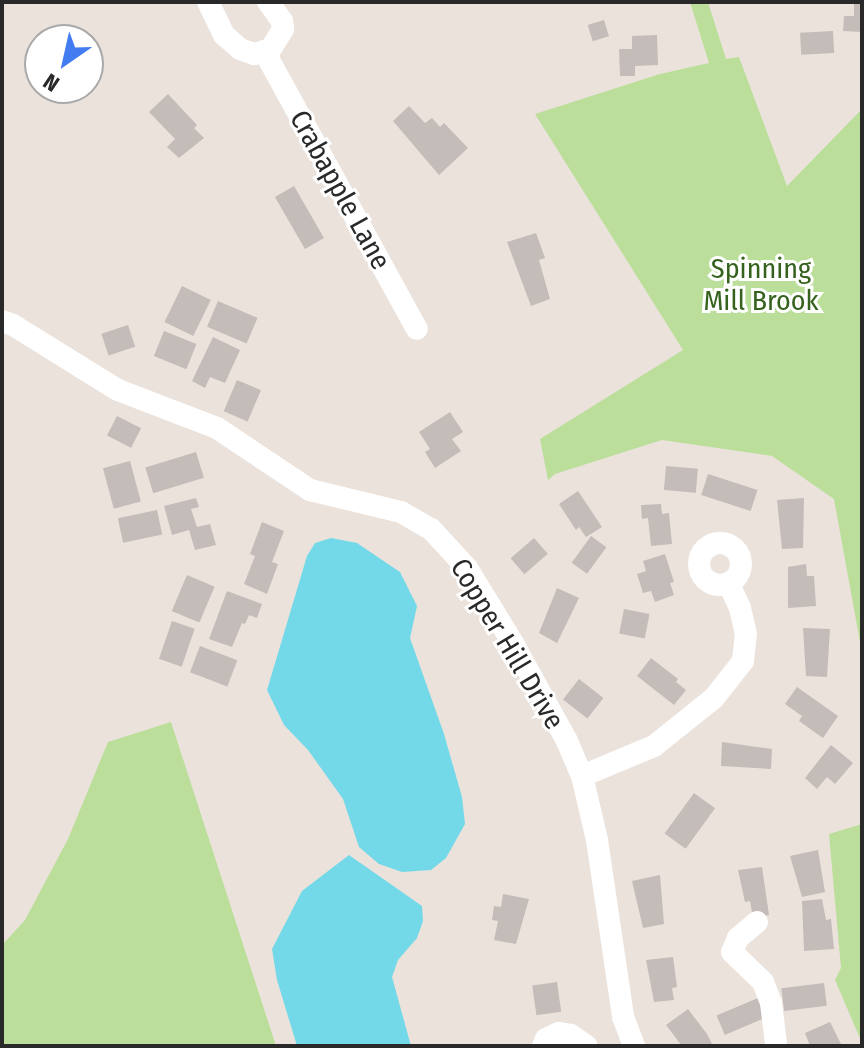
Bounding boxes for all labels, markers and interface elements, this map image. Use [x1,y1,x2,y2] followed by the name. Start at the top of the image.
[24,24,104,104] north arrow
[38,68,64,98] text: N
[282,105,398,275] street label: Crabapple Lane
[703,252,819,318] park label: Spinning Mill Brook
[443,553,571,735] street label: Copper Hill Drive

